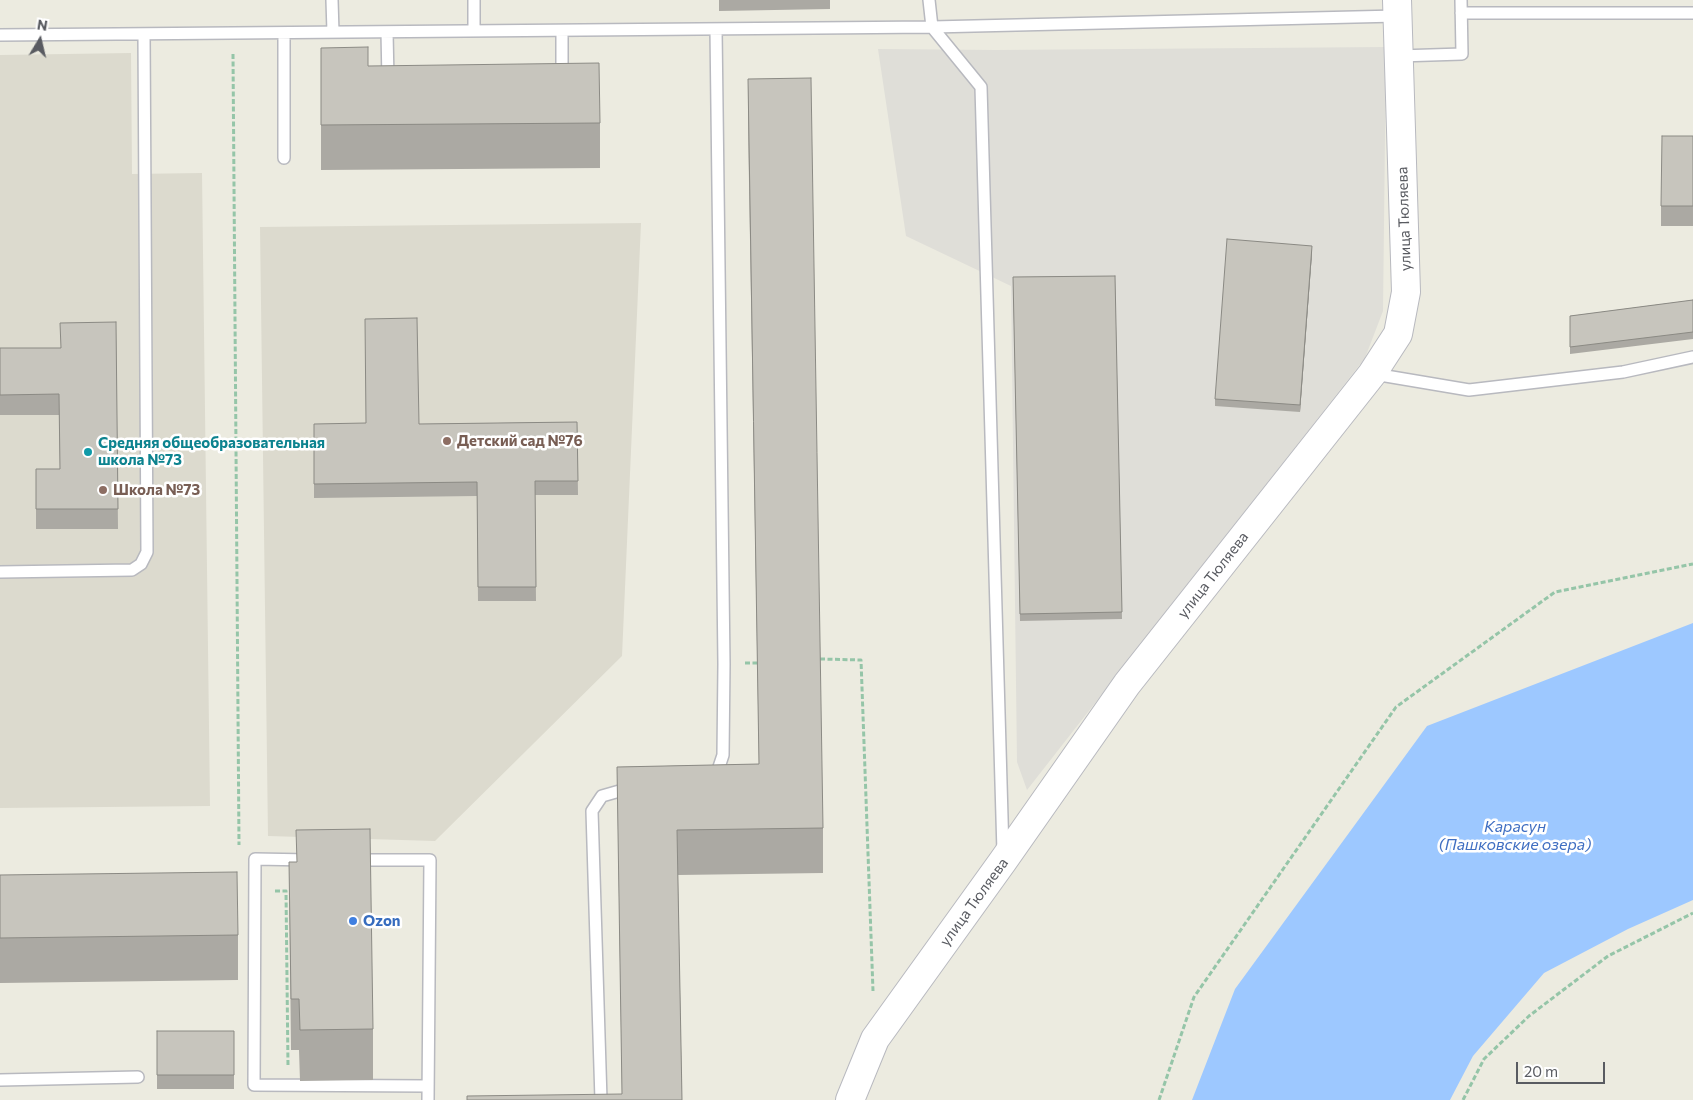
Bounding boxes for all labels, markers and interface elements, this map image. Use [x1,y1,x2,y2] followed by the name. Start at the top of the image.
[15,15,65,65] north arrow
[36,15,49,34] text: N
[1393,166,1415,272] street label: улица Тюляева
[457,432,583,450] place label: Детский сад №76
[98,434,325,469] place label: Средняя общеобразовательная школа №73
[441,435,453,447] marker: Детский сад №76
[82,446,94,458] marker: Средняя общеобразовательная школа №73
[113,481,200,499] place label: Школа №73
[97,484,109,496] marker: Школа №73
[1174,528,1252,622] street label: улица Тюляева
[1439,817,1591,855] water label: Карасун (Пашковские озера)
[936,854,1012,950] street label: улица Тюляева
[363,912,401,930] place label: Ozon
[347,915,359,927] marker: Ozon
[1518,1052,1607,1084] scale bar
[1524,1062,1558,1080] text: 20 m

